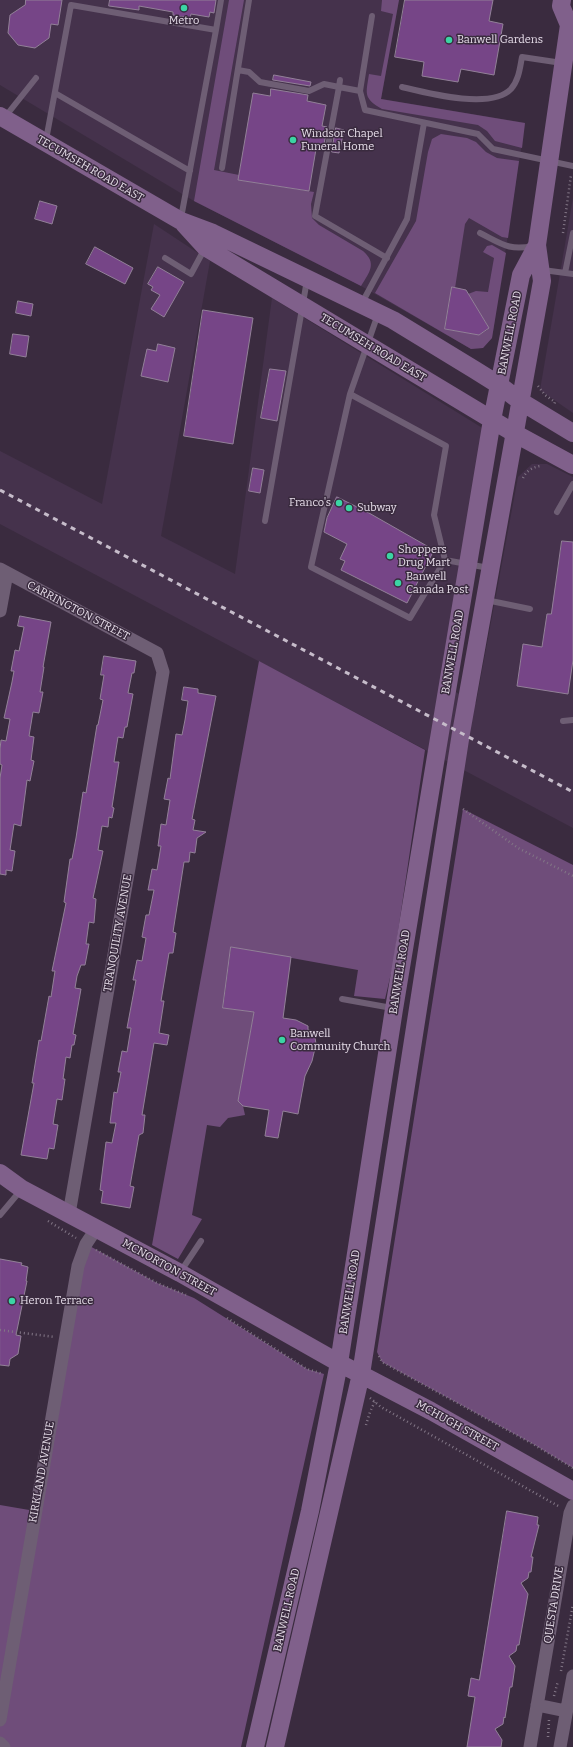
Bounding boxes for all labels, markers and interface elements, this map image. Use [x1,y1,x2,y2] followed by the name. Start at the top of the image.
[179,3,189,13] marker: Metro
[169,14,199,28] place label: Metro
[457,33,543,47] place label: Banwell Gardens
[444,35,454,45] marker: Banwell Gardens
[301,127,383,153] place label: Windsor Chapel Funeral Home
[34,133,146,205] street label: TECUMSEH ROAD EAST
[288,135,298,145] marker: Windsor Chapel Funeral Home
[495,290,525,376] street label: BANWELL ROAD
[318,311,428,385] street label: TECUMSEH ROAD EAST
[289,496,331,510] place label: Franco's
[334,498,344,508] marker: Franco's
[357,501,396,515] place label: Subway
[344,503,354,513] marker: Subway
[398,543,450,569] place label: Shoppers Drug Mart
[385,551,395,561] marker: Shoppers Drug Mart
[406,570,468,596] place label: Banwell Canada Post
[25,578,131,644] street label: CARRINGTON STREET
[393,578,403,588] marker: Banwell Canada Post
[439,609,467,695] street label: BANWELL ROAD
[101,873,135,993] street label: TRANQUILITY AVENUE
[387,929,413,1015] street label: BANWELL ROAD
[290,1027,390,1053] place label: Banwell Community Church
[277,1035,287,1045] marker: Banwell Community Church
[120,1237,218,1299] street label: MCNORTON STREET
[337,1249,363,1335] street label: BANWELL ROAD
[20,1294,93,1308] place label: Heron Terrace
[7,1296,17,1306] marker: Heron Terrace
[413,1398,501,1454] street label: MCHUGH STREET
[27,1420,57,1524] street label: KIRKLAND AVENUE
[541,1565,567,1645] street label: QUESTA DRIVE
[271,1567,303,1653] street label: BANWELL ROAD

